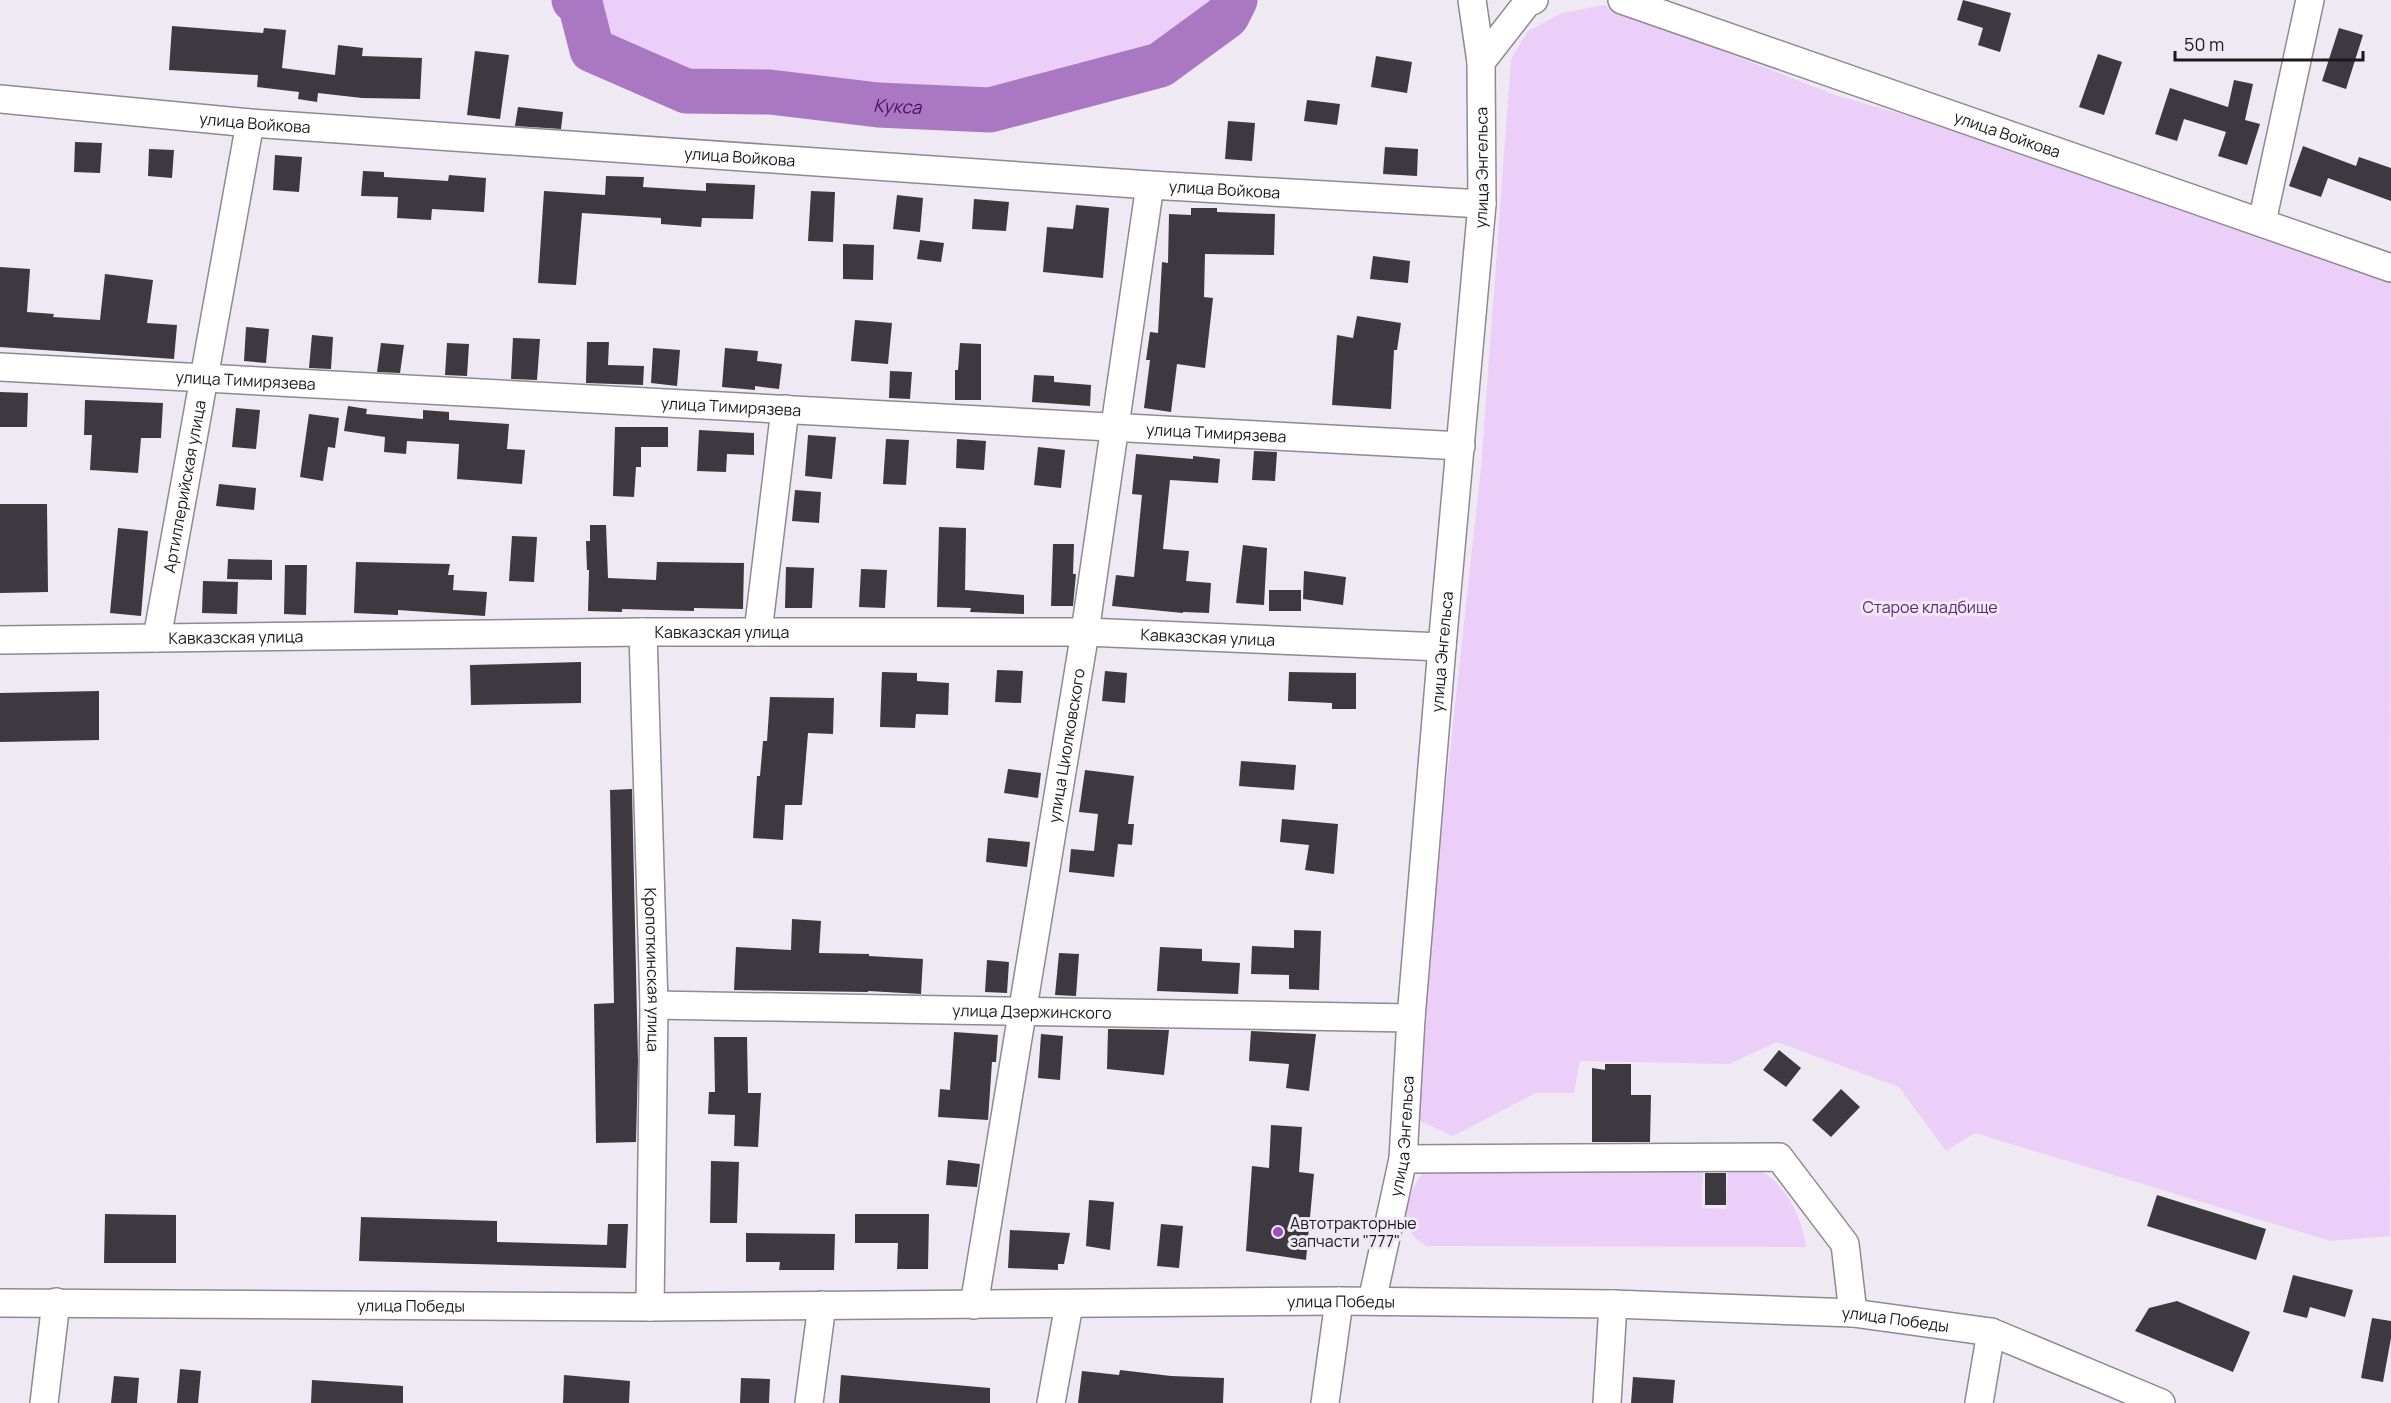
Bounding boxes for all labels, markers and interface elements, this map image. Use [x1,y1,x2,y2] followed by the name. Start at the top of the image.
[2175,24,2362,62] scale bar
[2184,32,2224,56] text: 50 m
[873,93,923,119] water label: Кукса
[1951,106,2064,163] street label: улица Войкова
[198,107,311,138] street label: улица Войкова
[1469,107,1493,229] street label: улица Энгельса
[683,142,796,172] street label: улица Войкова
[1168,175,1281,203] street label: улица Войкова
[175,366,316,395] street label: улица Тимирязева
[660,392,802,421] street label: улица Тимирязева
[158,398,211,575] street label: Артиллерийская улица
[1145,418,1287,448] street label: улица Тимирязева
[1426,590,1458,713] street label: улица Энгельса
[1862,596,1998,618] park label: Старое кладбище
[655,621,789,643] street label: Кавказская улица
[1140,623,1276,651] street label: Кавказская улица
[168,625,304,649] street label: Кавказская улица
[1043,667,1090,825] street label: улица Циолковского
[640,887,665,1052] street label: Кропоткинская улица
[952,999,1112,1024] street label: улица Дзержинского
[1384,1075,1419,1199] street label: улица Энгельса
[1290,1212,1417,1252] place label: Автотракторные запчасти "777"
[1271,1225,1285,1239] marker: Автотракторные запчасти "777"
[1287,1290,1395,1313] street label: улица Победы
[357,1294,465,1317] street label: улица Победы
[1841,1302,1950,1337] street label: улица Победы

